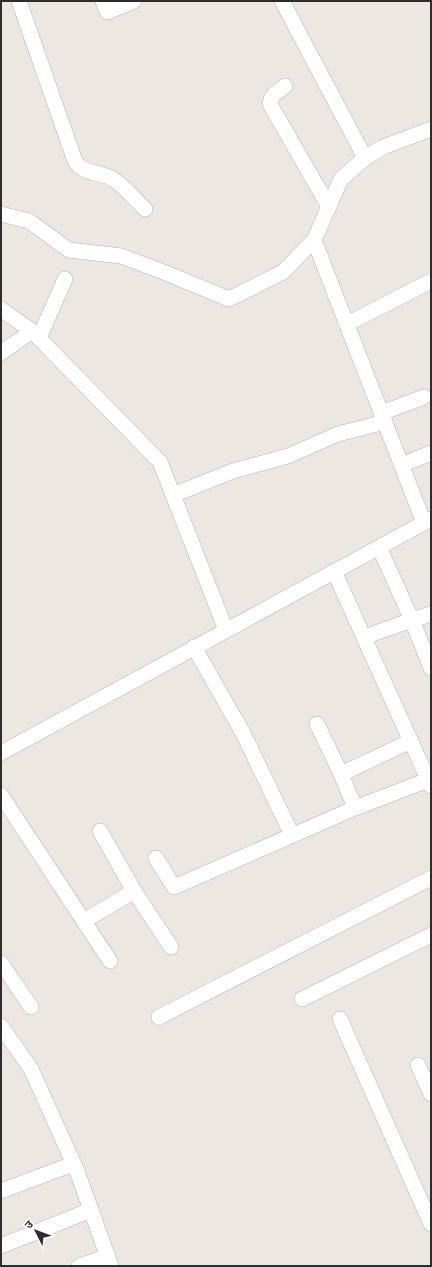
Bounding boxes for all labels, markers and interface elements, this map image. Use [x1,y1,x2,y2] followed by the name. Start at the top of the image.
[16,1211,56,1251] north arrow
[22,1217,37,1232] text: उ

